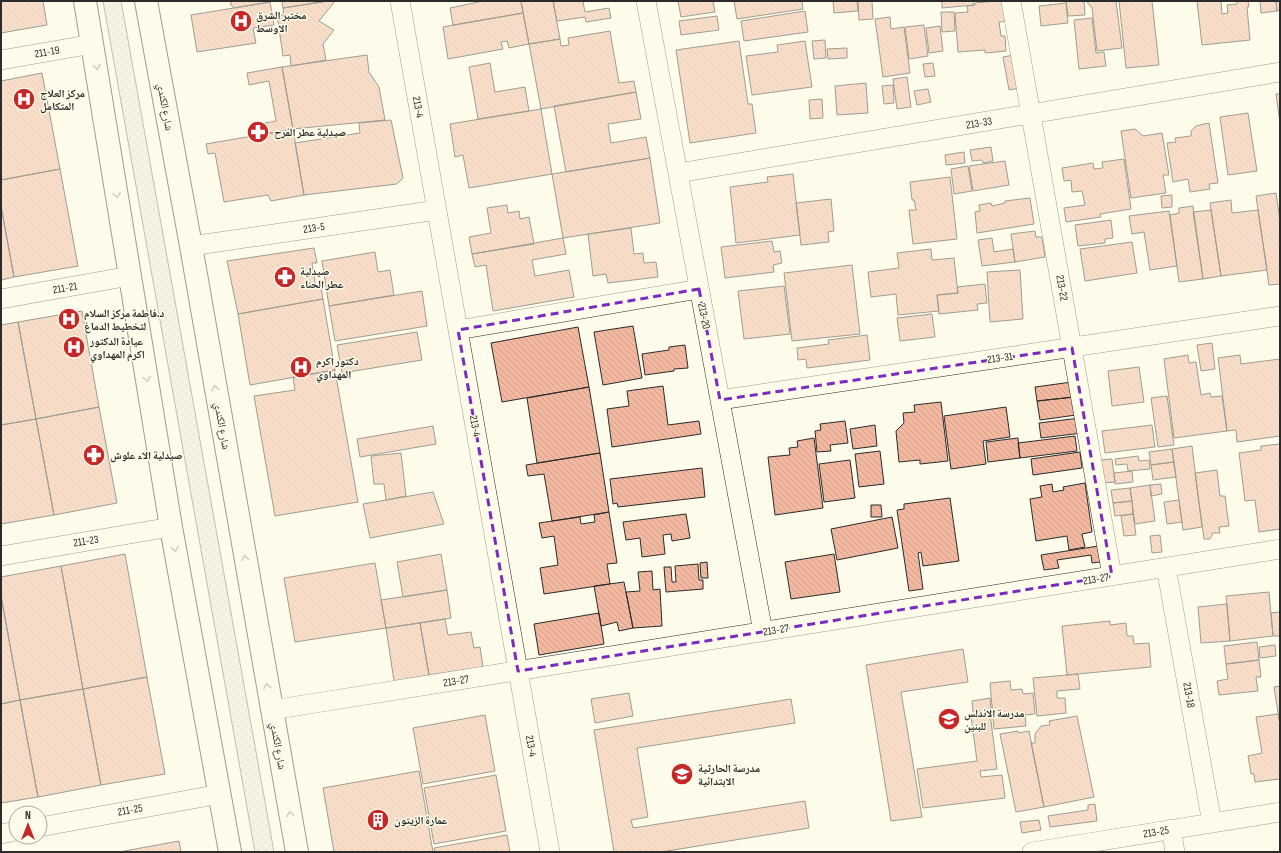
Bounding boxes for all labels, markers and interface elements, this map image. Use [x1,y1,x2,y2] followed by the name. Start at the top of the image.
[228,8,254,34] hospital icon: مختبر الشرق الاوسط
[256,9,306,35] place label: مختبر الشرق الاوسط
[34,43,61,61] street label: 211-19
[92,64,101,70] one-way arrow
[153,82,176,132] street label: شارع الكندي
[11,86,37,112] hospital icon: مركز العلاج المتكامل
[40,87,85,114] place label: مركز العلاج المتكامل
[410,95,426,119] street label: 213-4
[965,114,993,132] street label: 213-33
[245,119,271,145] pharmacy icon: صيدلية عطر الفرح
[274,126,347,140] place label: صيدلية عطر الفرح
[112,192,121,199] one-way arrow
[302,220,326,236] street label: 213-5
[272,264,298,290] pharmacy icon: صيدلية عطر الحناء
[300,265,344,291] place label: صيدلية عطر الحناء
[1053,274,1071,302] street label: 213-22
[52,279,78,297] street label: 211-21
[695,302,713,330] street label: 213-20
[56,306,82,332] hospital icon: د.فاطمة مركز السلام لتخطيط الدماغ
[84,307,165,334] place label: د.فاطمة مركز السلام لتخطيط الدماغ
[61,334,87,360] hospital icon: عيادة الدكتور اكرم المهداوي
[89,335,145,362] place label: عيادة الدكتور اكرم المهداوي
[986,350,1014,366] street label: 213-31
[288,354,314,380] hospital icon: دكتور اكرم المهداوي
[316,355,359,382] place label: دكتور اكرم المهداوي
[142,376,151,382] one-way arrow
[212,385,220,391] one-way arrow
[210,401,233,451] street label: شارع الكندي
[467,414,483,438] street label: 213-4
[81,442,107,468] pharmacy icon: صيدلية الاء علوش
[110,449,183,463] place label: صيدلية الاء علوش
[72,533,100,549] street label: 211-23
[171,546,179,552] one-way arrow
[241,554,250,561] one-way arrow
[1082,570,1110,587] street label: 213-27
[762,621,790,638] street label: 213-27
[442,672,470,689] street label: 213-27
[1180,681,1198,709] street label: 213-18
[264,683,272,689] one-way arrow
[936,706,962,732] school or university icon: مدرسة الاندلس للبنين
[964,707,1025,734] place label: مدرسة الاندلس للبنين
[266,721,289,771] street label: شارع الكندي
[523,734,539,758] street label: 213-4
[669,761,695,787] school or university icon: مدرسة الحارثية الابتدائية
[698,762,760,788] place label: مدرسة الحارثية الابتدائية
[116,801,144,819] street label: 211-25
[8,805,48,845] north arrow
[365,807,391,833] building icon: عمارة الزيتون
[25,809,31,822] text: N
[286,810,295,817] one-way arrow
[394,814,448,828] place label: عمارة الزيتون
[1142,824,1170,840] street label: 213-25

